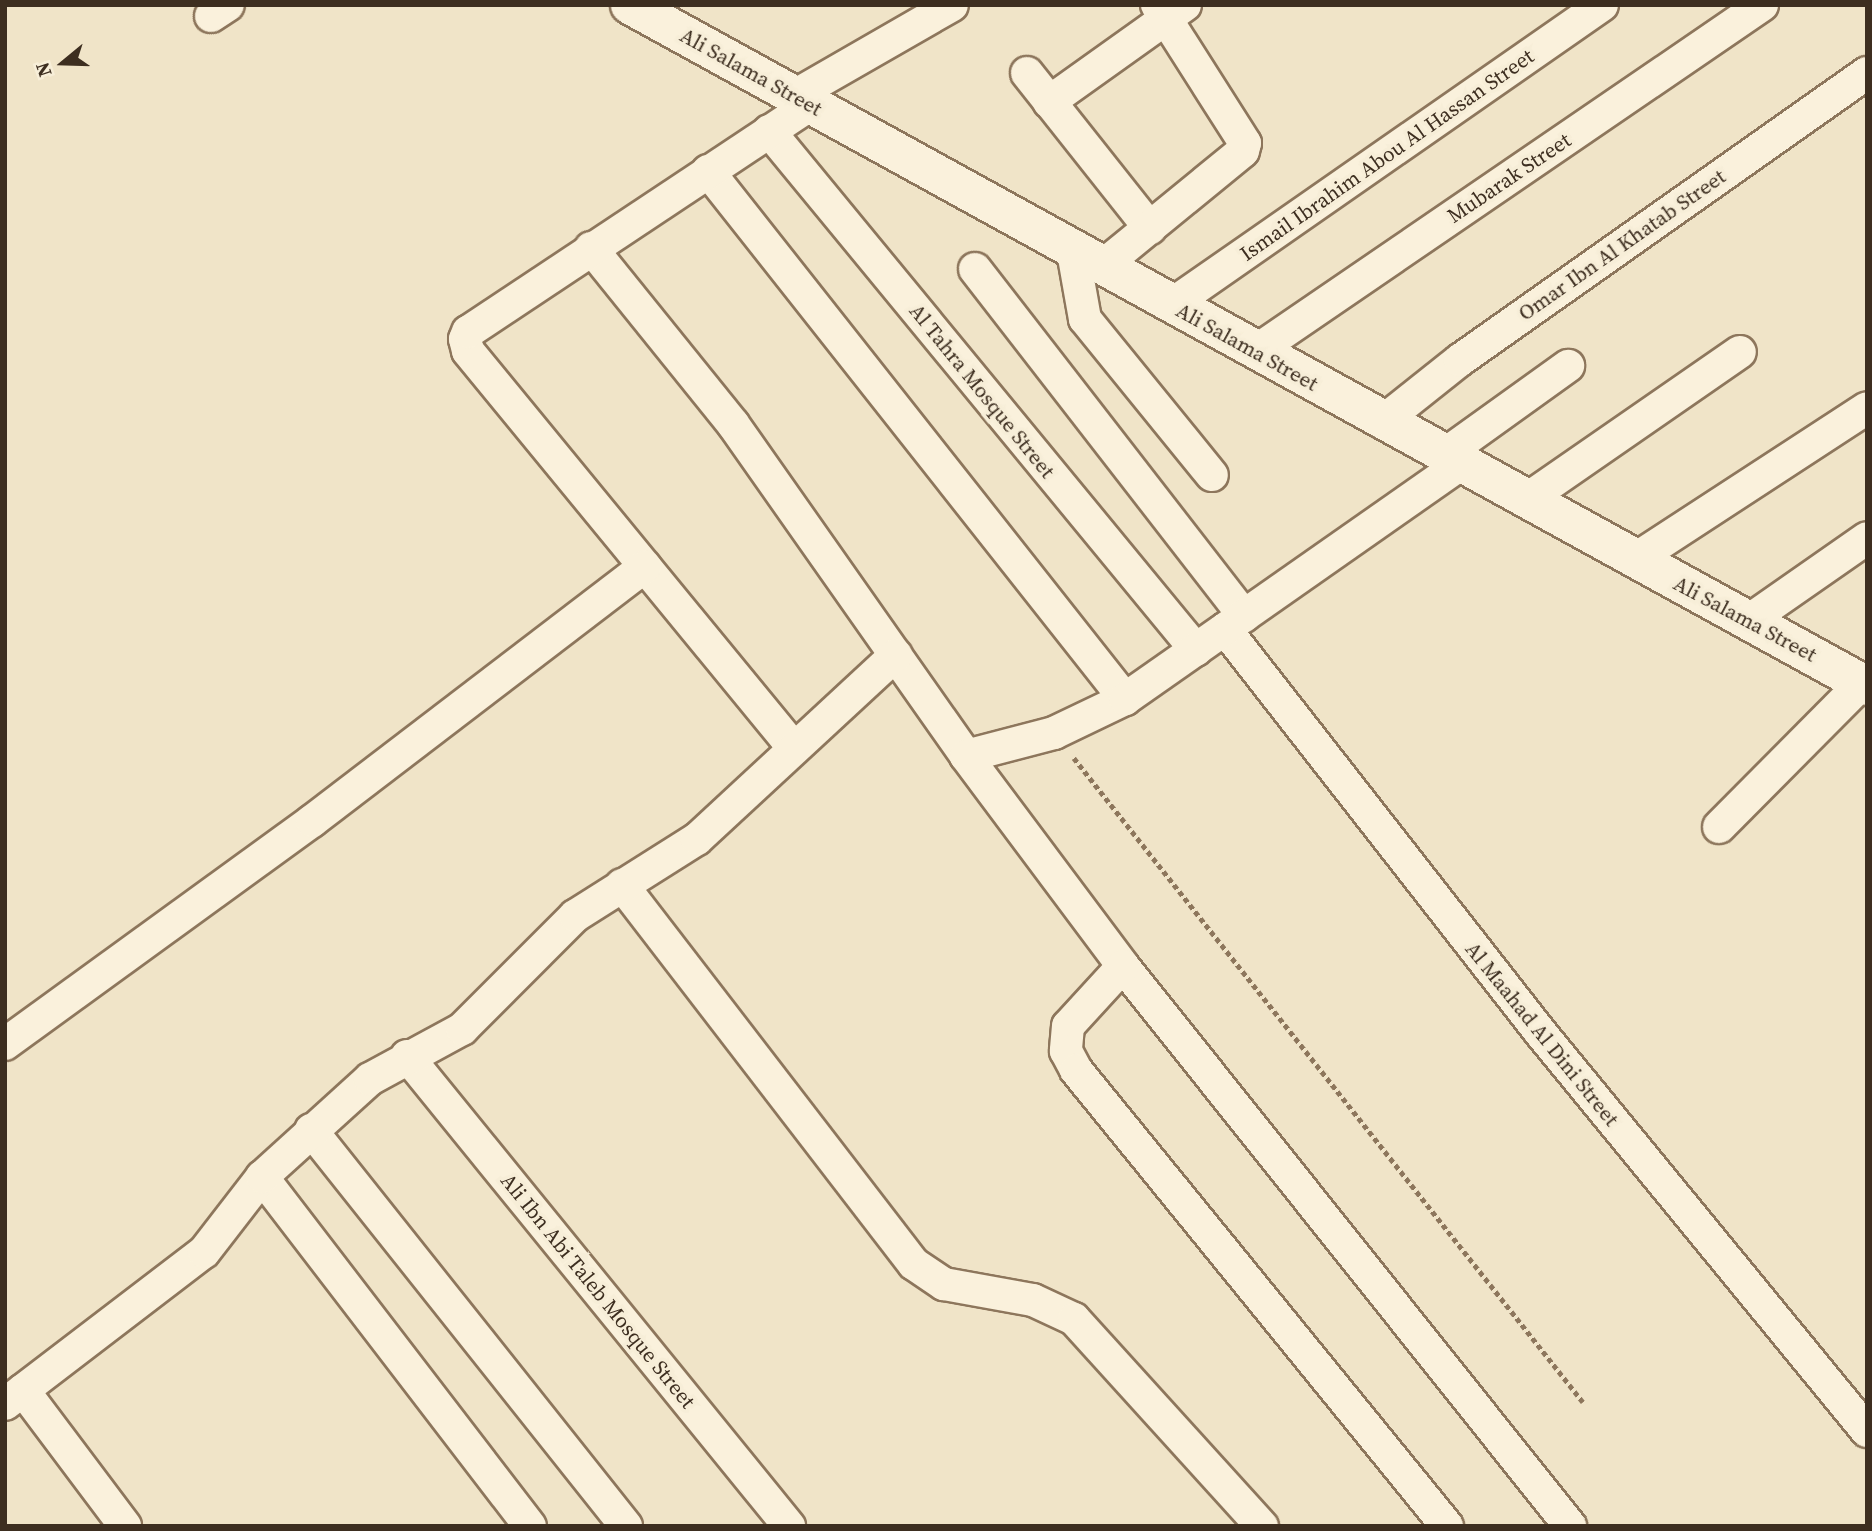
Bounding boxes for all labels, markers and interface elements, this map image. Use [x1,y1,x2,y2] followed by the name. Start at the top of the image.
[676,23,826,121] street label: Ali Salama Street
[28,28,98,98] north arrow
[1235,44,1539,266] street label: Ismail Ibrahim Abou Al Hassan Street
[29,59,58,81] text: N
[1442,127,1576,229] street label: Mubarak Street
[1514,164,1730,326] street label: Omar Ibn Al Khatab Street
[1172,298,1322,396] street label: Ali Salama Street
[904,299,1060,483] street label: Al Tahra Mosque Street
[1669,571,1821,667] street label: Ali Salama Street
[1460,937,1624,1131] street label: Al Maahad Al Dini Street
[495,1168,701,1414] street label: Ali Ibn Abi Taleb Mosque Street

